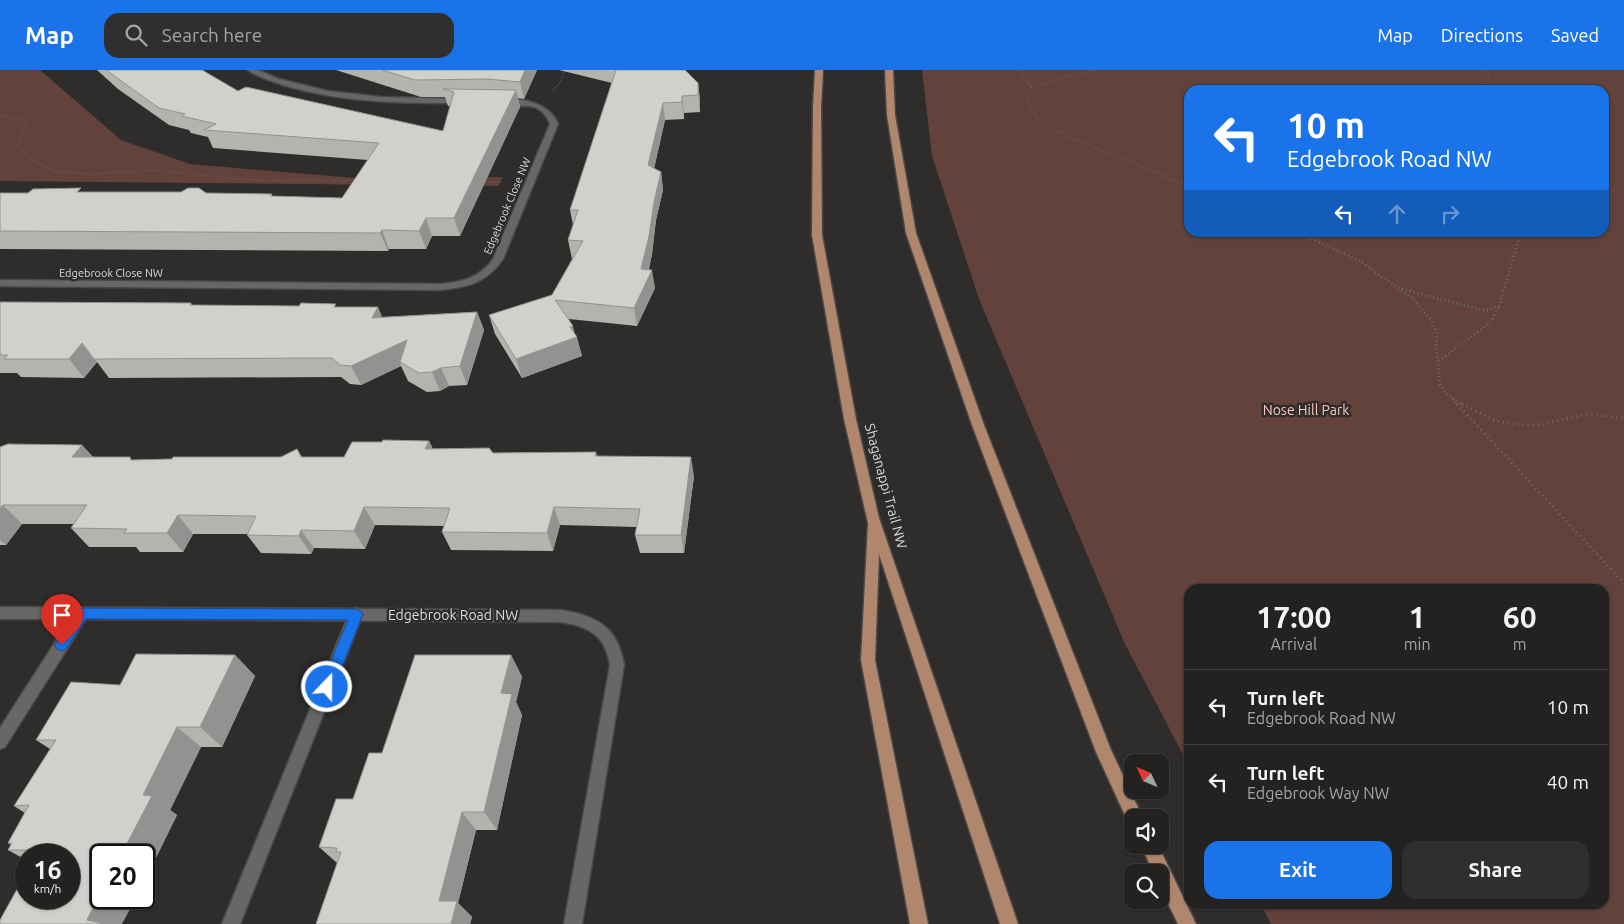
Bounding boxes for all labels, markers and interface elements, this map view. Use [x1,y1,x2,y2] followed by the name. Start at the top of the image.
[104,13,454,58] search box
[122,21,150,49] icon: search
[25,22,74,49] text: Map
[162,24,262,46] text: Search here
[1377,25,1413,45] text: Map
[1441,25,1523,45] text: Directions
[1551,25,1599,45] text: Saved
[1204,105,1269,170] icon: left
[1287,105,1365,145] text: 10 m
[1287,146,1492,171] text: Edgebrook Road NW
[481,156,533,256] street label: Edgebrook Close NW
[1330,200,1358,228] icon: left
[1383,200,1411,228] icon: ahead
[1436,200,1464,228] icon: right
[59,267,163,279] street label: Edgebrook Close NW
[1263,402,1349,418] park label: Nose Hill Park
[862,422,910,550] street label: Shaganappi Trail NW
[41,594,83,645] pin
[1256,600,1331,634] text: 17:00
[1409,600,1426,634] text: 1
[1503,600,1537,634] text: 60
[48,601,76,629] icon: arrive
[388,607,518,623] street label: Edgebrook Road NW
[1271,635,1317,653] text: Arrival
[1404,635,1431,653] text: min
[1513,635,1527,653] text: m
[300,660,352,712] position arrow
[1247,687,1325,709] text: Turn left
[1204,693,1232,721] icon: left
[1547,696,1589,718] text: 10 m
[1247,709,1396,727] text: Edgebrook Road NW
[1124,754,1169,799] north arrow
[1124,754,1169,909] map controls
[1247,762,1325,784] text: Turn left
[1204,768,1232,796] icon: left
[1547,771,1589,793] text: 40 m
[1247,784,1389,802] text: Edgebrook Way NW
[1124,809,1169,854] button: sound
[1204,841,1392,899] button: Exit
[1402,841,1589,899] button: Share
[90,844,155,909] speed limit sign: 20
[33,856,62,884] text: 16
[1124,864,1169,909] button: search
[34,882,61,895] text: km/h

